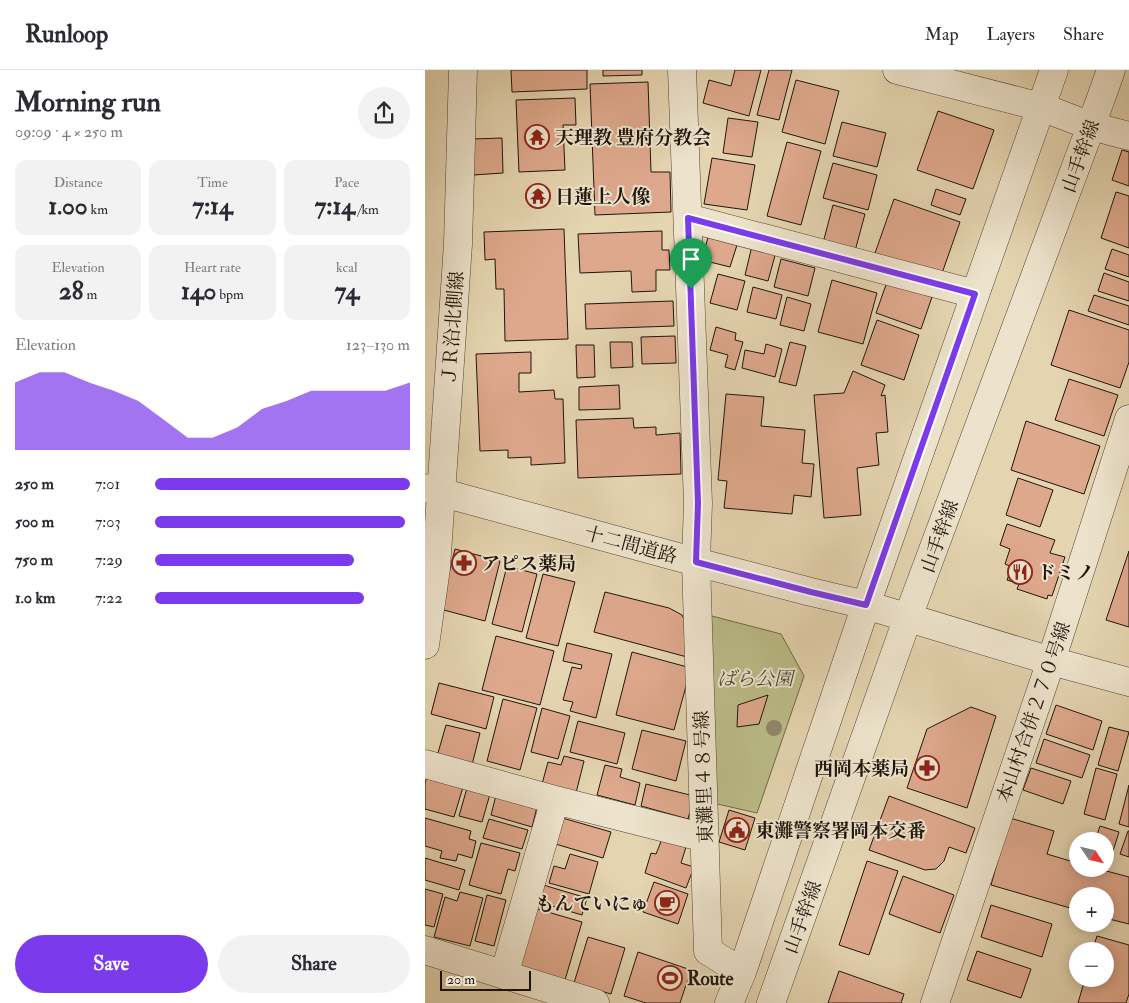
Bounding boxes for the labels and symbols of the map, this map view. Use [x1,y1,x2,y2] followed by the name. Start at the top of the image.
[1057,117,1105,196] street label: 山手幹線
[524,124,550,150] temple icon: 天理教 豊府分教会
[555,126,711,150] place label: 天理教 豊府分教会
[525,183,551,209] temple icon: 日蓮上人像
[555,185,651,209] place label: 日蓮上人像
[670,238,712,289] pin
[437,270,469,386] street label: ＪＲ沿北側線
[916,497,964,576] street label: 山手幹線
[582,521,680,569] street label: 十二間道路
[451,550,477,576] pharmacy icon: アピス薬局
[481,552,576,576] place label: アピス薬局
[1007,559,1033,585] restaurant icon: ドミノ
[1037,561,1094,585] place label: ドミノ
[992,619,1076,806] street label: 本山村合併２７０号線
[717,667,796,691] park label: ばら公園
[690,710,718,844] street label: 東灘里４８号線
[914,755,940,781] pharmacy icon: 西岡本薬局
[814,757,909,781] place label: 西岡本薬局
[724,817,750,843] public building icon: 東灘警察署岡本交番
[755,819,926,843] place label: 東灘警察署岡本交番
[1069,832,1114,878] north arrow
[779,878,827,957] street label: 山手幹線
[654,890,680,916] cafe icon: もんていにゅ
[535,892,649,916] place label: もんていにゅ
[657,965,683,991] sports icon: Route
[687,967,733,991] place label: Route
[440,968,531,991] scale bar

